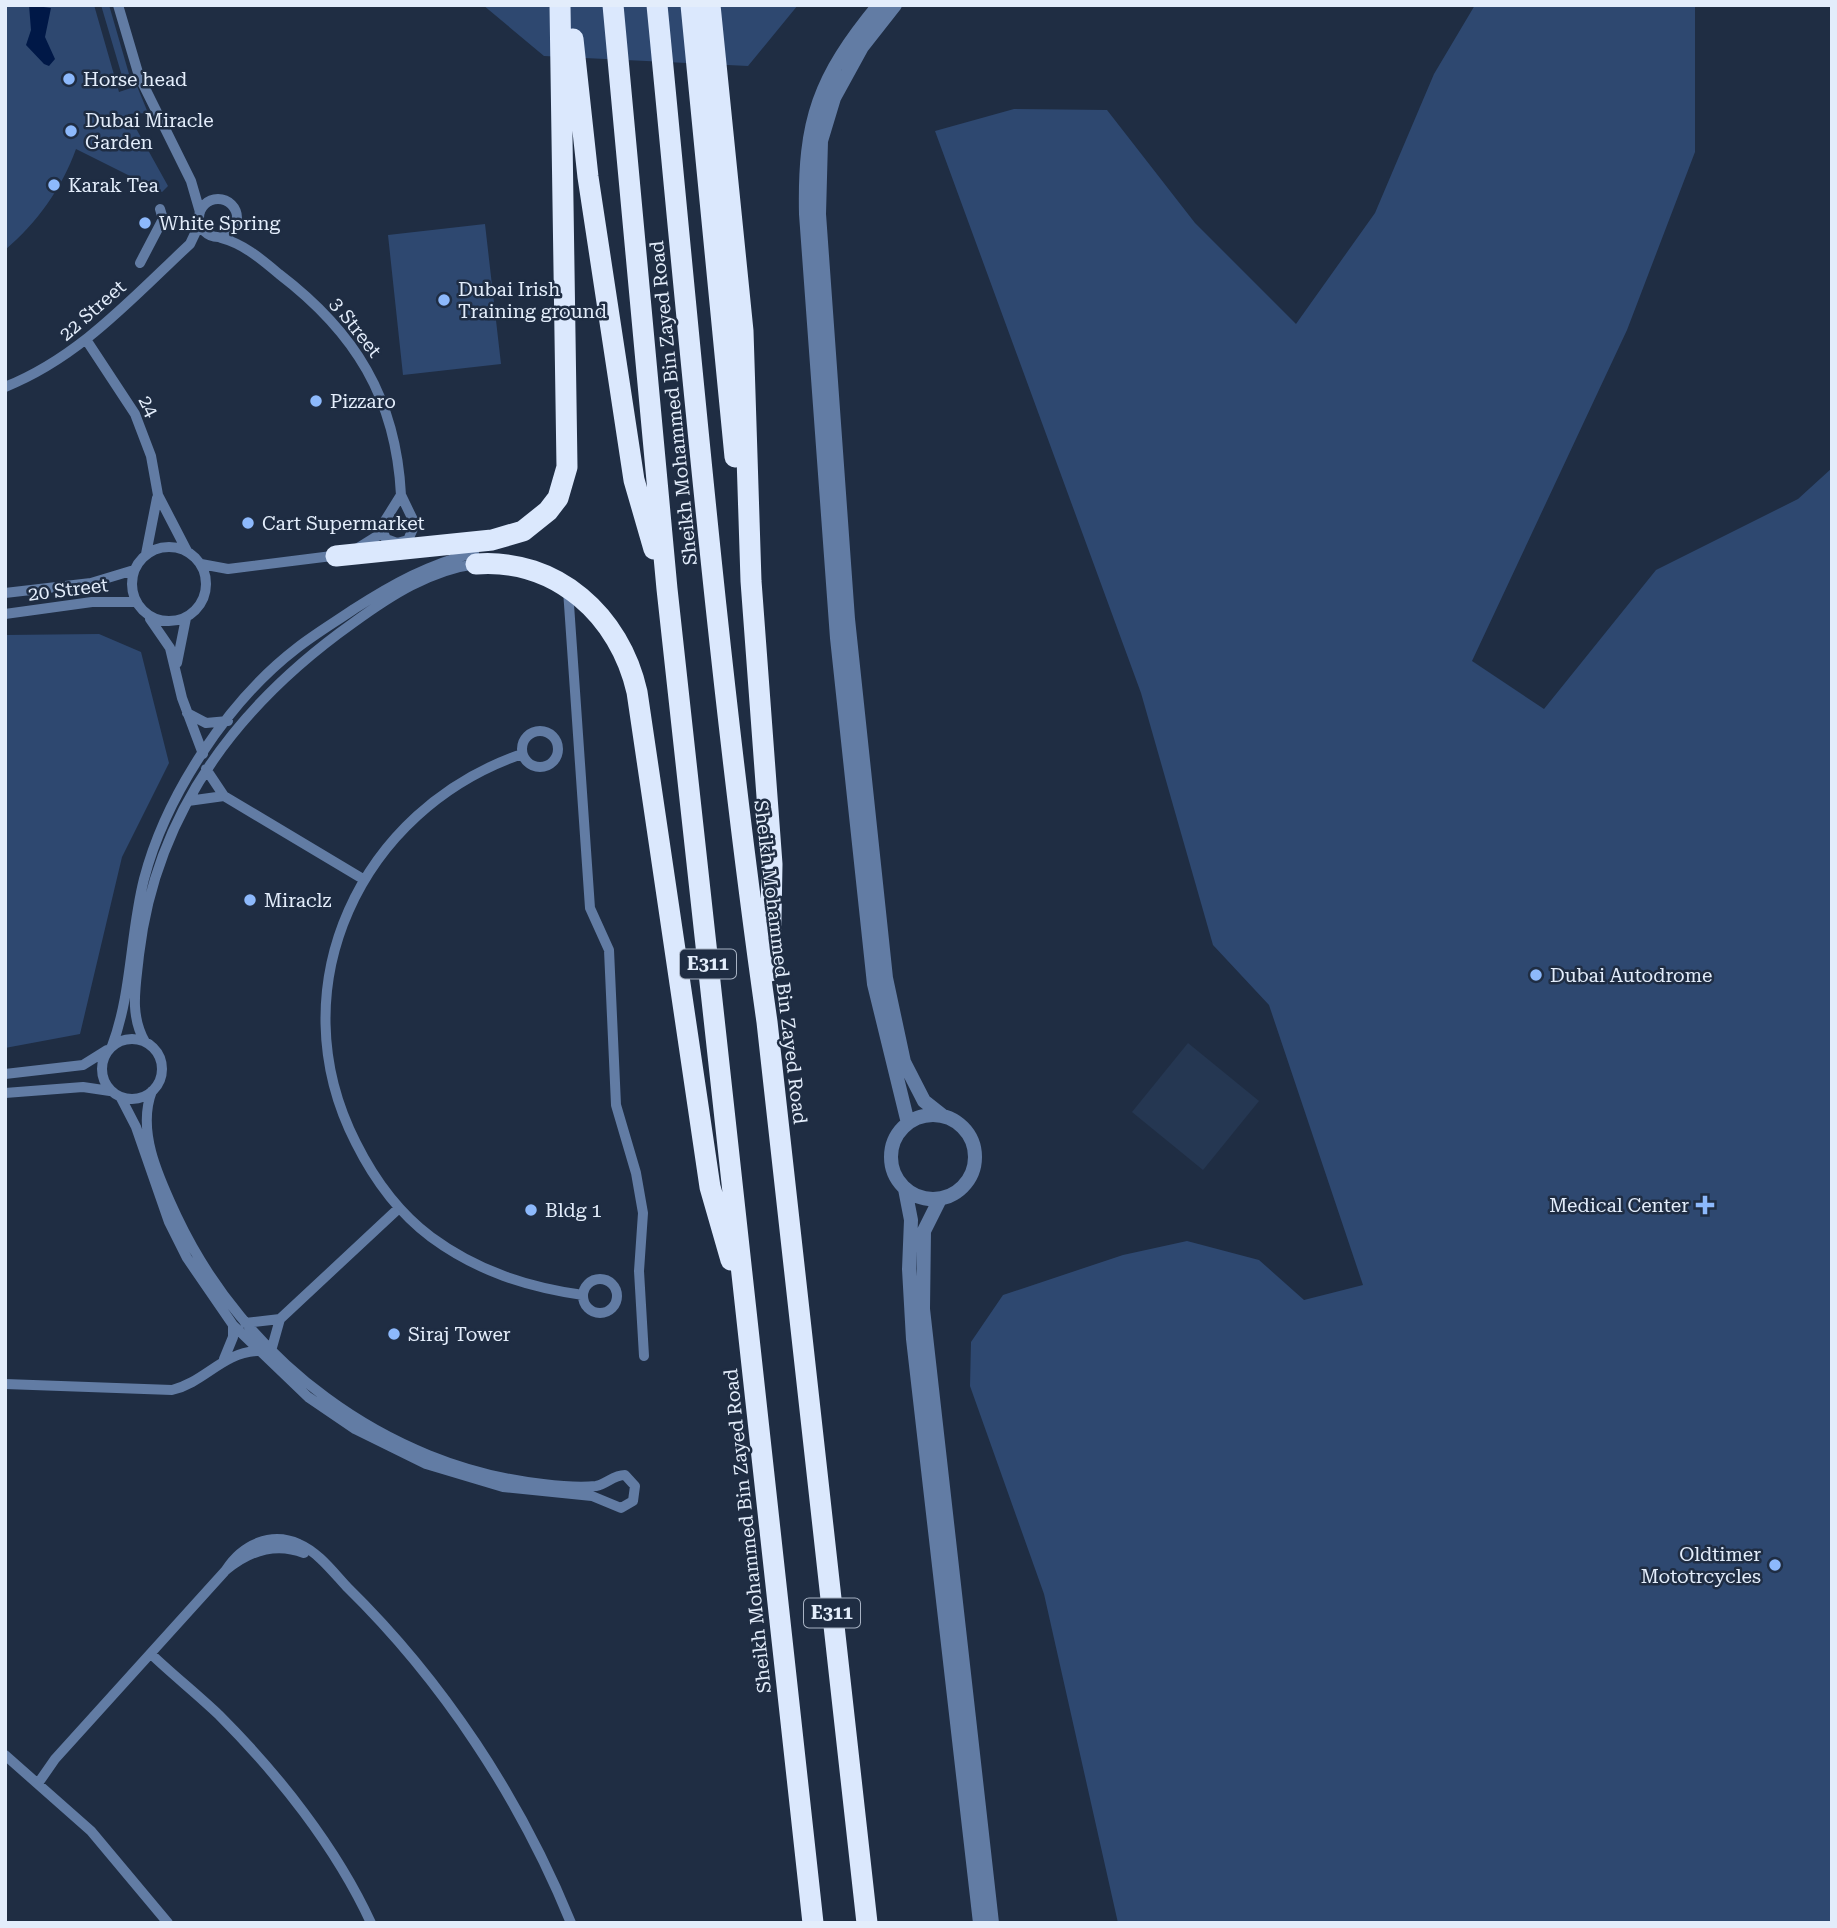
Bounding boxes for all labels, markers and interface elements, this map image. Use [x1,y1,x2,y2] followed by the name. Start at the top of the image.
[83,68,187,91] place label: Horse head
[61,71,77,87] marker: Horse head
[85,109,214,154] place label: Dubai Miracle Garden
[63,123,79,139] marker: Dubai Miracle Garden
[68,174,159,197] place label: Karak Tea
[46,177,62,193] marker: Karak Tea
[159,212,280,235] place label: White Spring
[137,215,153,231] marker: White Spring
[645,239,702,566] street label: Sheikh Mohammed Bin Zayed Road
[54,275,130,345] street label: 22 Street
[458,278,607,323] place label: Dubai Irish Training ground
[436,292,452,308] marker: Dubai Irish Training ground
[325,293,386,362] street label: 3 Street
[330,390,396,413] place label: Pizzaro
[133,392,164,421] street label: 24
[308,393,324,409] marker: Pizzaro
[262,512,425,535] place label: Cart Supermarket
[240,515,256,531] marker: Cart Supermarket
[27,573,109,606] street label: 20 Street
[749,799,812,1125] street label: Sheikh Mohammed Bin Zayed Road
[264,889,331,912] place label: Miraclz
[242,892,258,908] marker: Miraclz
[680,950,736,979] road number: E311
[1550,964,1713,987] place label: Dubai Autodrome
[1528,967,1544,983] marker: Dubai Autodrome
[1549,1194,1689,1217] place label: Medical Center
[1695,1195,1715,1215] marker: Medical Center
[545,1199,602,1222] place label: Bldg 1
[523,1202,539,1218] marker: Bldg 1
[408,1323,511,1346] place label: Siraj Tower
[386,1326,402,1342] marker: Siraj Tower
[719,1367,776,1694] street label: Sheikh Mohammed Bin Zayed Road
[1641,1543,1761,1588] place label: Oldtimer Mototrcycles
[1767,1557,1783,1573] marker: Oldtimer Mototrcycles
[804,1598,860,1628] road number: E311

